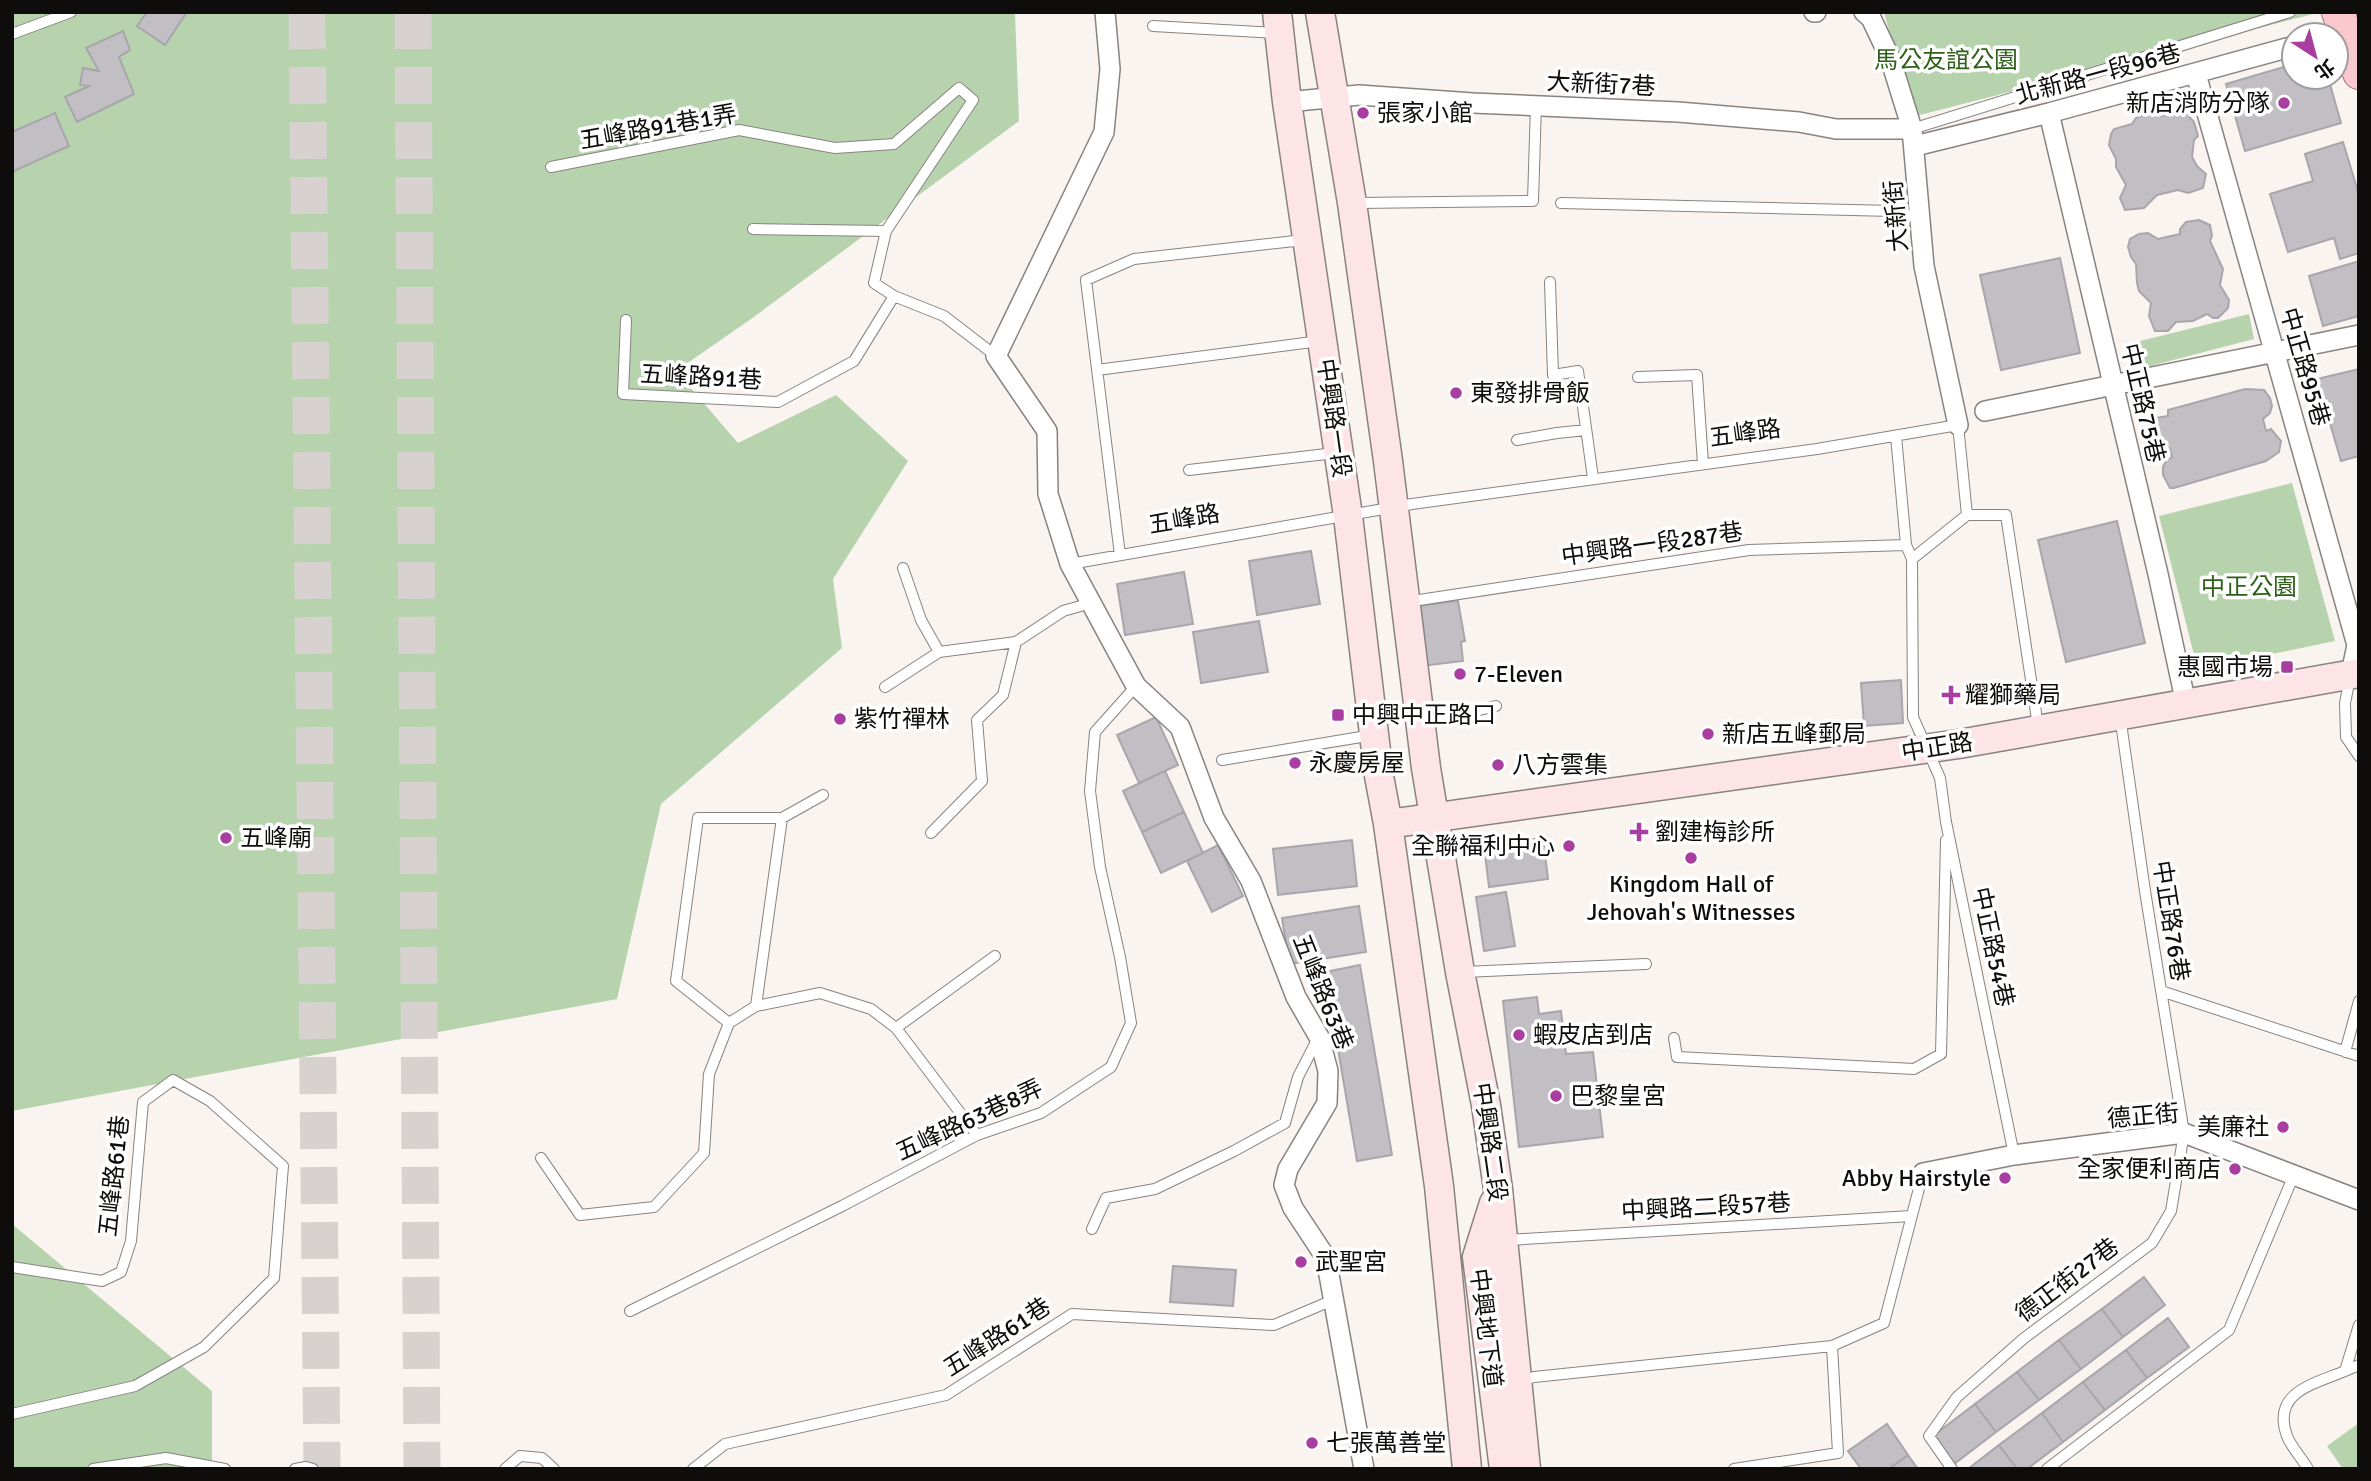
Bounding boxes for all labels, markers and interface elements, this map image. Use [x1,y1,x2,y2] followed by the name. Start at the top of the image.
[2280,21,2350,91] north arrow
[2012,38,2184,110] street label: 北新路一段96巷
[1874,45,2018,75] park label: 馬公友誼公園
[2310,54,2339,84] text: 北
[1546,66,1656,102] street label: 大新街7巷
[2126,88,2270,118] place label: 新店消防分隊
[2276,95,2292,111] marker: 新店消防分隊
[577,98,739,156] street label: 五峰路91巷1弄
[1377,98,1473,128] place label: 張家小館
[1355,105,1371,121] marker: 張家小館
[1878,179,1914,253] street label: 大新街
[2274,304,2336,430] street label: 中正路95巷
[2115,340,2171,466] street label: 中正路75巷
[1311,356,1357,480] street label: 中興路一段
[639,359,763,395] street label: 五峰路91巷
[1470,378,1590,408] place label: 東發排骨飯
[1448,385,1464,401] marker: 東發排骨飯
[1707,413,1783,453] street label: 五峰路
[1146,498,1222,540] street label: 五峰路
[1559,516,1745,572] street label: 中興路一段287巷
[2201,572,2297,602] park label: 中正公園
[2177,652,2273,682] place label: 惠國市場
[1474,659,1563,689] place label: 7-Eleven
[2279,659,2295,675] marker: 惠國市場
[1452,666,1468,682] marker: 7-Eleven
[1965,680,2061,710] place label: 耀獅藥局
[1943,687,1959,703] marker: 耀獅藥局
[1352,700,1496,730] place label: 中興中正路口
[854,704,950,734] place label: 紫竹禪林
[1330,707,1346,723] marker: 中興中正路口
[832,711,848,727] marker: 紫竹禪林
[1722,719,1866,749] place label: 新店五峰郵局
[1700,726,1716,742] marker: 新店五峰郵局
[1899,727,1975,767] street label: 中正路
[1309,748,1405,778] place label: 永慶房屋
[1512,750,1608,780] place label: 八方雲集
[1287,755,1303,771] marker: 永慶房屋
[1490,757,1506,773] marker: 八方雲集
[1655,817,1775,847] place label: 劉建梅診所
[1629,822,1649,842] marker: 劉建梅診所
[240,823,312,853] place label: 五峰廟
[218,830,234,846] marker: 五峰廟
[1411,831,1555,861] place label: 全聯福利中心
[1561,838,1577,854] marker: 全聯福利中心
[1683,850,1699,866] marker: Kingdom Hall of Jehovah's Witnesses
[2147,858,2195,984] street label: 中正路76巷
[1587,869,1795,927] place label: Kingdom Hall of Jehovah's Witnesses
[1966,884,2020,1010] street label: 中正路54巷
[1286,930,1360,1054] street label: 五峰路63巷
[1533,1020,1653,1050] place label: 蝦皮店到店
[1511,1027,1527,1043] marker: 蝦皮店到店
[891,1073,1047,1167] street label: 五峰路63巷8弄
[1467,1080,1513,1204] street label: 中興路二段
[1570,1081,1666,1111] place label: 巴黎皇宮
[1548,1088,1564,1104] marker: 巴黎皇宮
[2106,1098,2180,1134] street label: 德正街
[2197,1112,2269,1142] place label: 美廉社
[93,1114,135,1238] street label: 五峰路61巷
[2275,1119,2291,1135] marker: 美廉社
[2077,1154,2221,1184] place label: 全家便利商店
[2227,1161,2243,1177] marker: 全家便利商店
[1842,1163,1991,1193] place label: Abby Hairstyle
[1997,1170,2013,1186] marker: Abby Hairstyle
[1620,1188,1792,1226] street label: 中興路二段57巷
[2009,1231,2125,1329] street label: 德正街27巷
[1315,1247,1387,1277] place label: 武聖宮
[1293,1254,1309,1270] marker: 武聖宮
[1464,1267,1508,1389] street label: 中興地下道
[938,1291,1056,1383] street label: 五峰路61巷
[1326,1428,1446,1458] place label: 七張萬善堂
[1304,1435,1320,1451] marker: 七張萬善堂

